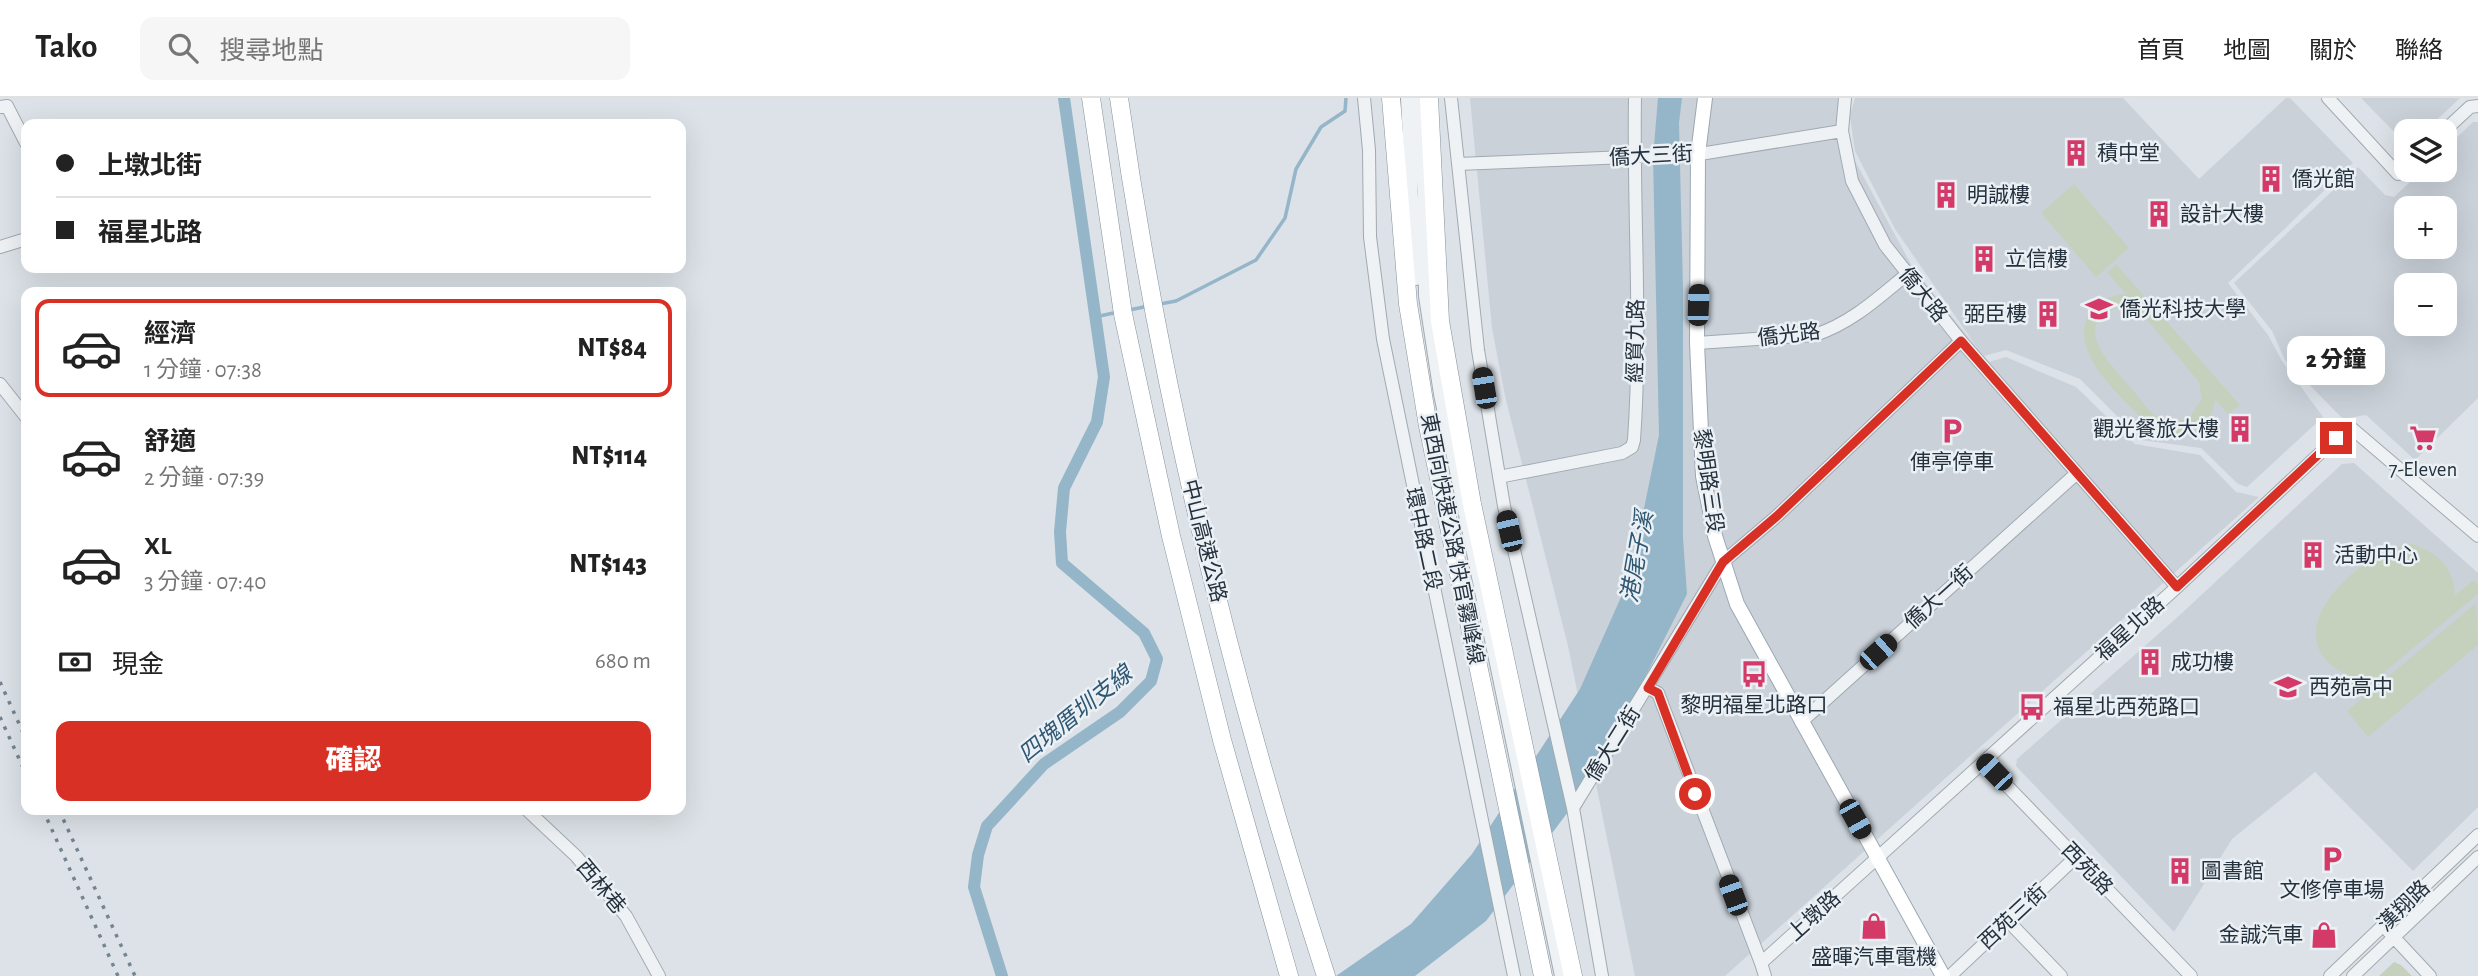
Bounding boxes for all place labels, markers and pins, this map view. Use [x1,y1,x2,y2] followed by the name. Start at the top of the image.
[2061,138,2091,168] building icon: 積中堂
[2097,142,2160,164] place label: 積中堂
[2256,164,2286,194] building icon: 僑光館
[2292,167,2355,190] place label: 僑光館
[1931,180,1961,210] building icon: 明誠樓
[1967,184,2030,206] place label: 明誠樓
[2144,199,2174,229] building icon: 設計大樓
[2180,203,2264,225] place label: 設計大樓
[1969,244,1999,274] building icon: 立信樓
[2005,248,2068,270] place label: 立信樓
[2084,294,2114,324] school or university icon: 僑光科技大學
[2120,298,2246,320] place label: 僑光科技大學
[2033,299,2063,329] building icon: 弼臣樓
[1964,303,2027,325] place label: 弼臣樓
[2225,414,2255,444] building icon: 觀光餐旅大樓
[1937,416,1967,446] parking icon: 俥亭停車
[2093,418,2219,440] place label: 觀光餐旅大樓
[2408,423,2438,453] supermarket icon: 7-Eleven
[1910,451,1994,473] place label: 俥亭停車
[2389,459,2457,480] place label: 7-Eleven
[2298,540,2328,570] building icon: 活動中心
[2334,544,2418,566] place label: 活動中心
[2135,647,2165,677] building icon: 成功樓
[2171,651,2234,673] place label: 成功樓
[1739,659,1769,689] bus stop icon: 黎明福星北路口
[2273,672,2303,702] school or university icon: 西苑高中
[2309,676,2393,698] place label: 西苑高中
[2017,692,2047,722] bus stop icon: 福星北西苑路口
[1681,694,1828,716] place label: 黎明福星北路口
[2053,696,2200,718] place label: 福星北西苑路口
[2317,844,2347,874] parking icon: 文修停車場
[2165,856,2195,886] building icon: 圖書館
[2201,859,2264,882] place label: 圖書館
[2280,879,2385,901] place label: 文修停車場
[1859,911,1889,941] shop icon: 盛暉汽車電機
[2309,920,2339,950] shop icon: 金誠汽車
[2219,924,2303,946] place label: 金誠汽車
[1811,946,1937,968] place label: 盛暉汽車電機

